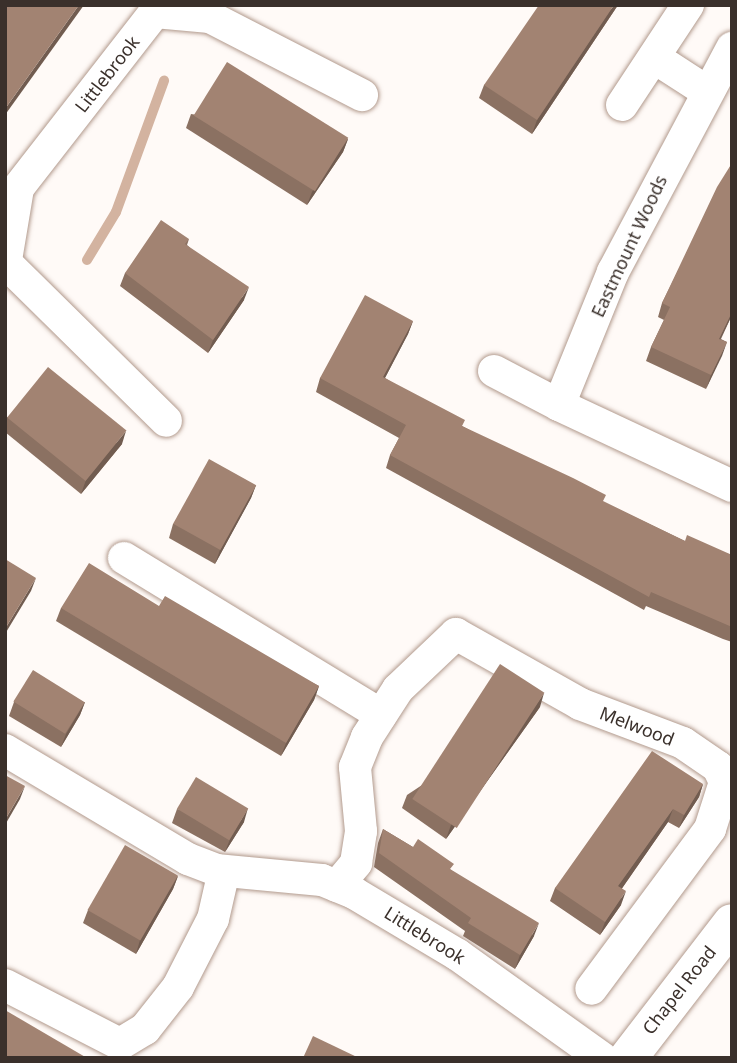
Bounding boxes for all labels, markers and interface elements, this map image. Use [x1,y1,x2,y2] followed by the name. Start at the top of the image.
[70,31,144,117] street label: Littlebrook
[587,172,671,320] street label: Eastmount Woods
[597,702,677,750] street label: Melwood
[381,902,469,968] street label: Littlebrook
[638,941,720,1039] street label: Chapel Road

